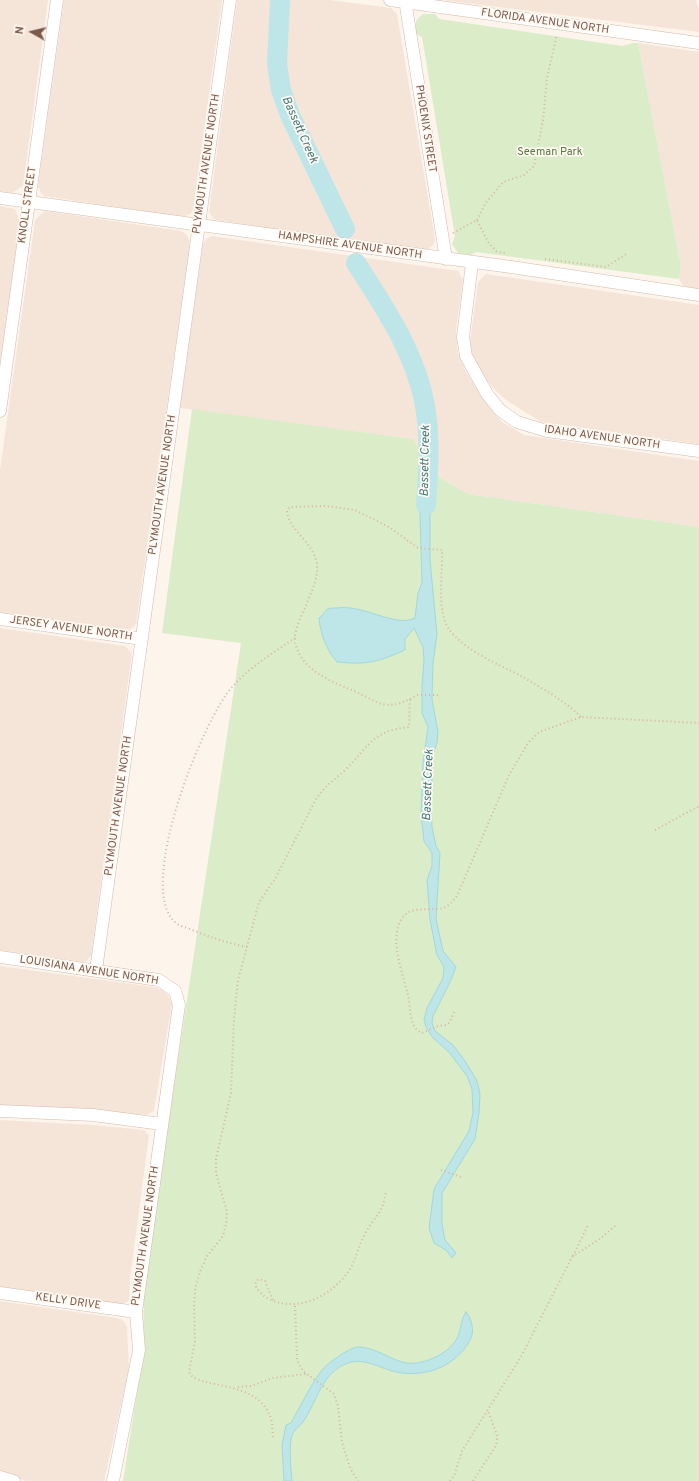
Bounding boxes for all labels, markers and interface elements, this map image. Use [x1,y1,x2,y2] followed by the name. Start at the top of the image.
[480,6,610,38] street label: FLORIDA AVENUE NORTH
[12,12,52,52] north arrow
[13,25,28,35] text: N
[412,84,438,174] street label: PHOENIX STREET
[191,93,223,235] street label: PLYMOUTH AVENUE NORTH
[278,94,320,166] water label: Bassett Creek
[517,146,583,160] park label: Seeman Park
[16,166,40,244] street label: KNOLL STREET
[277,229,423,263] street label: HAMPSHIRE AVENUE NORTH
[147,414,179,556] street label: PLYMOUTH AVENUE NORTH
[543,423,661,453] street label: IDAHO AVENUE NORTH
[418,425,434,497] water label: Bassett Creek
[9,614,133,644] street label: JERSEY AVENUE NORTH
[103,735,135,877] street label: PLYMOUTH AVENUE NORTH
[421,749,437,821] water label: Bassett Creek
[19,953,159,989] street label: LOUISIANA AVENUE NORTH
[130,1165,162,1307] street label: PLYMOUTH AVENUE NORTH
[34,1291,102,1313] street label: KELLY DRIVE

